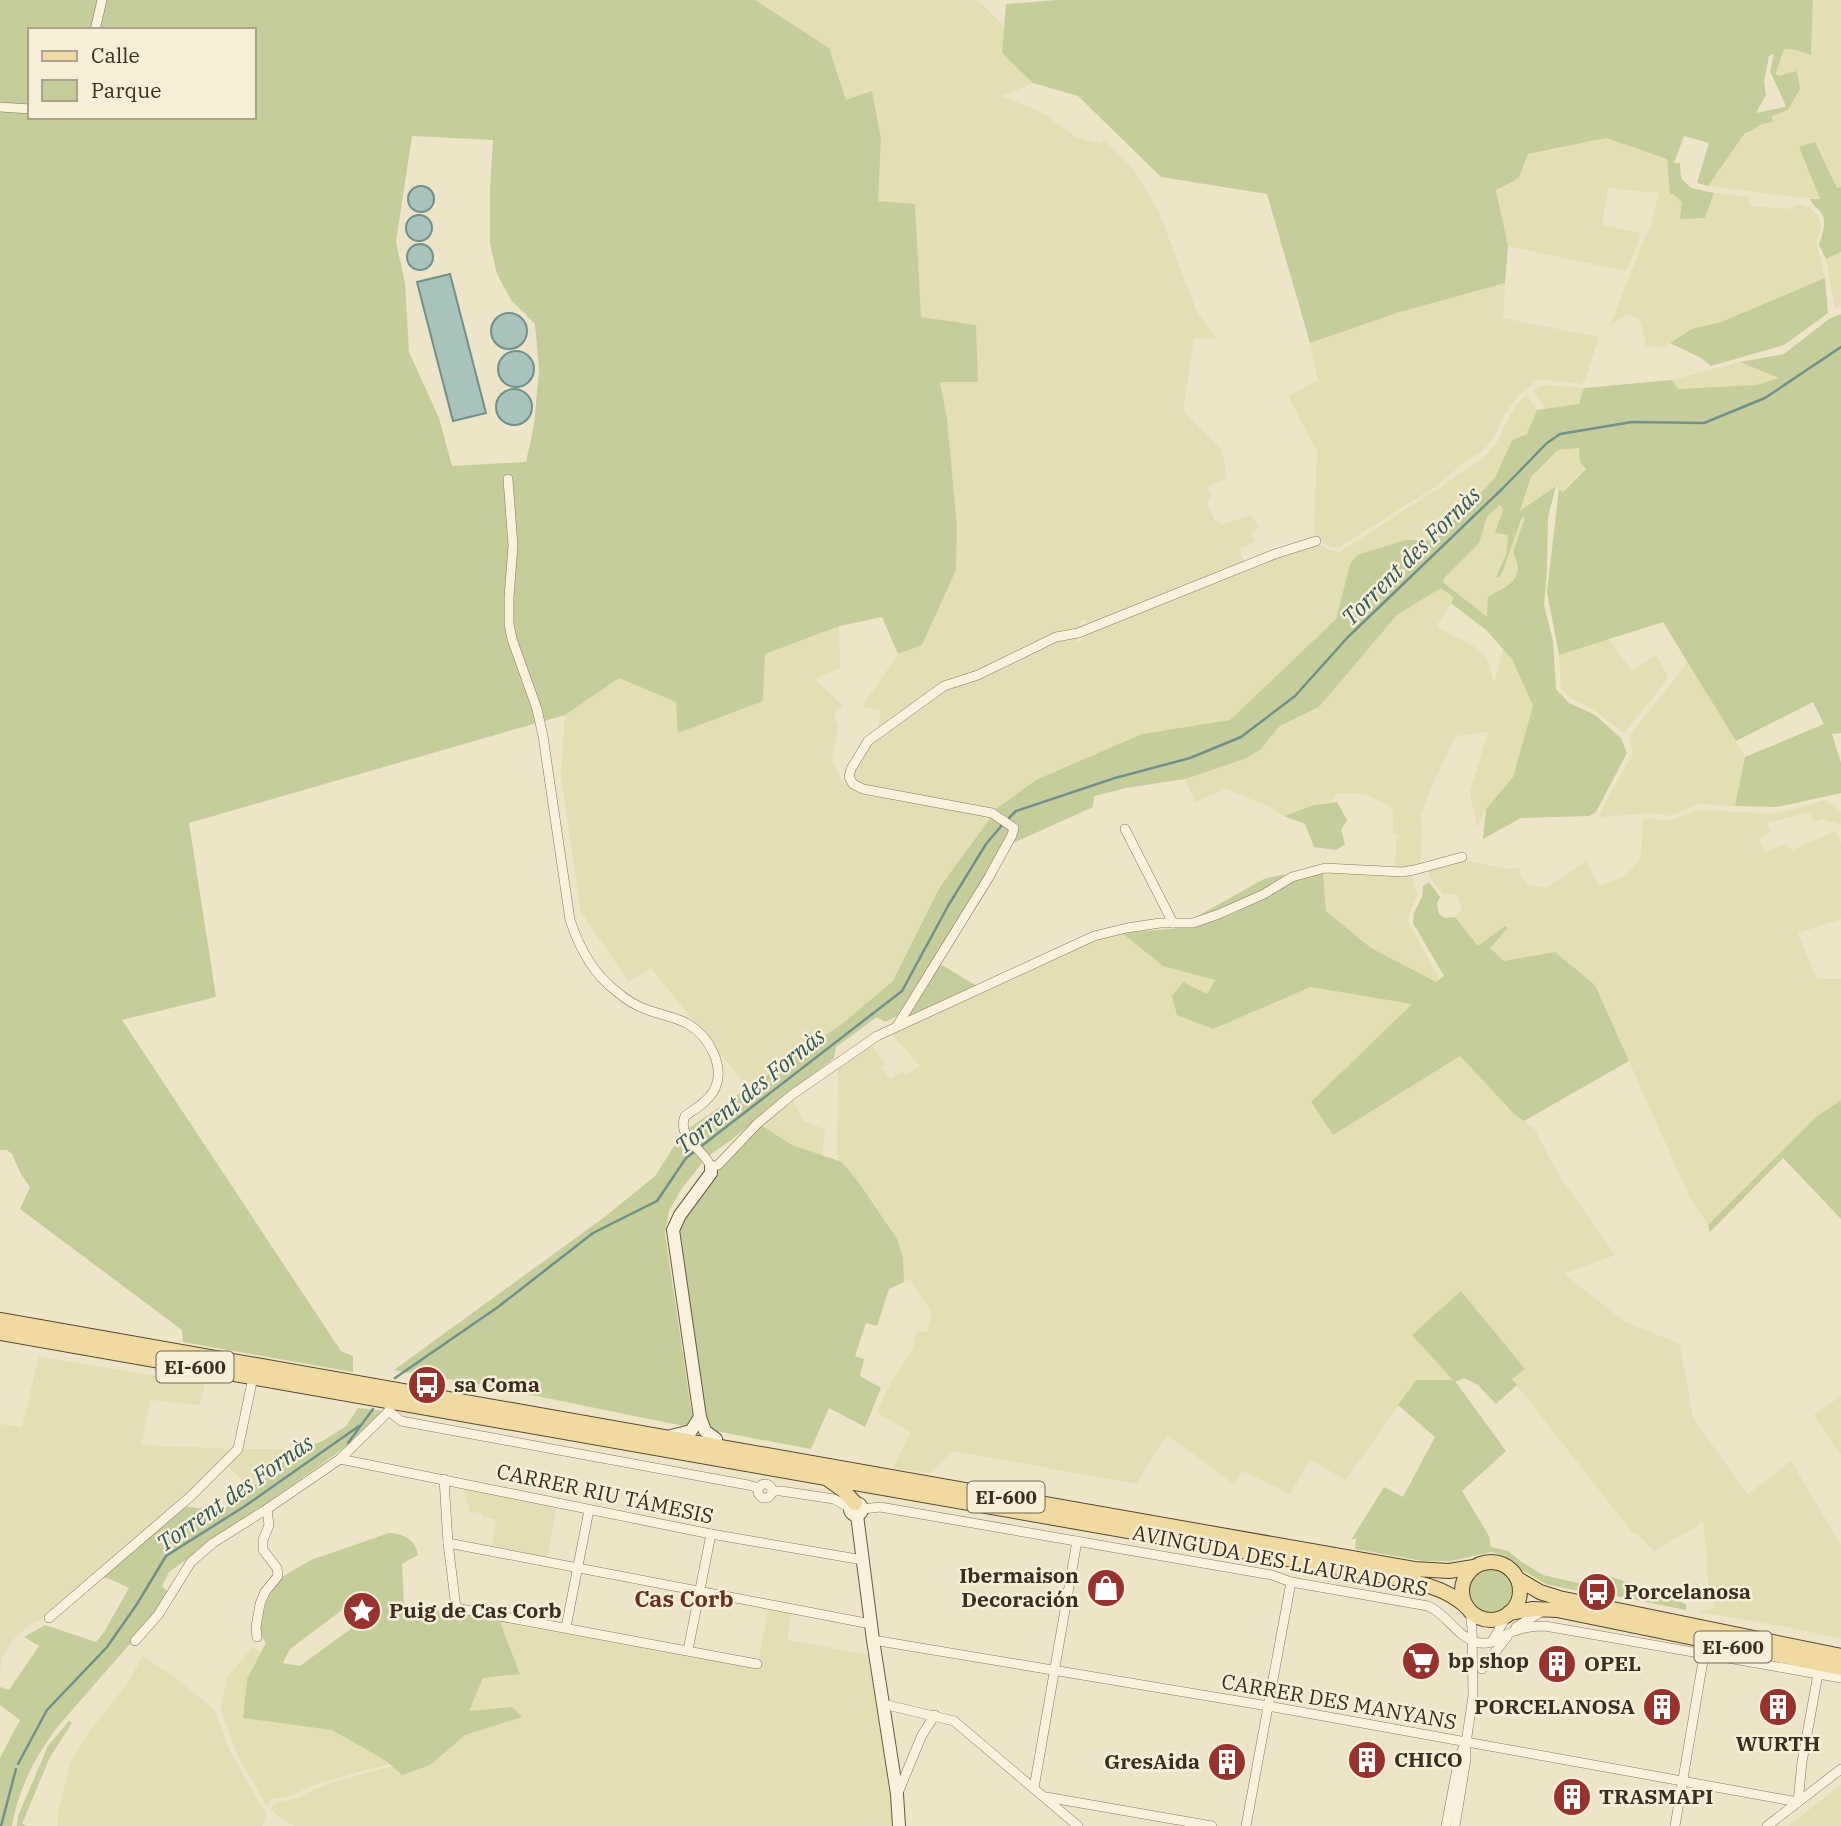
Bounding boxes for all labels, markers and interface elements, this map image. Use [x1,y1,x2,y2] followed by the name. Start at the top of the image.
[28,28,256,119] legend
[91,41,140,69] text: Calle
[91,76,161,104] text: Parque
[1334,479,1487,631] water label: Torrent des Fornàs
[668,1020,831,1160] water label: Torrent des Fornàs
[156,1352,234,1382] road number: EI-600
[406,1364,448,1406] bus stop icon: sa Coma
[454,1370,540,1398] place label: sa Coma
[150,1427,319,1557] water label: Torrent des Fornàs
[494,1456,716,1530] street label: CARRER RIU TÁMESIS
[968,1482,1044,1512] road number: EI-600
[1130,1518,1430,1602] street label: AVINGUDA DES LLAURADORS
[959,1561,1079,1613] place label: Ibermaison Decoración
[1085,1567,1127,1609] shop icon: Ibermaison Decoración
[1576,1571,1618,1613] bus stop icon: Porcelanosa
[1624,1577,1751,1605] place label: Porcelanosa
[634,1583,734,1613] district label: Cas Corb
[341,1590,383,1632] place icon: Puig de Cas Corb
[389,1596,562,1624] place label: Puig de Cas Corb
[1694,1632,1772,1662] road number: EI-600
[1400,1640,1442,1682] supermarket icon: bp shop
[1536,1643,1578,1685] building icon: OPEL
[1448,1646,1529,1674] place label: bp shop
[1584,1649,1641,1677] place label: OPEL
[1219,1667,1459,1735] street label: CARRER DES MANYANS
[1641,1686,1683,1728] building icon: PORCELANOSA
[1757,1686,1799,1728] building icon: WURTH
[1474,1692,1635,1720] place label: PORCELANOSA
[1736,1729,1820,1757] place label: WURTH
[1346,1739,1388,1781] building icon: CHICO
[1206,1741,1248,1783] building icon: GresAida
[1394,1745,1463,1773] place label: CHICO
[1104,1747,1200,1775] place label: GresAida
[1551,1776,1593,1818] building icon: TRASMAPI
[1599,1782,1713,1810] place label: TRASMAPI

